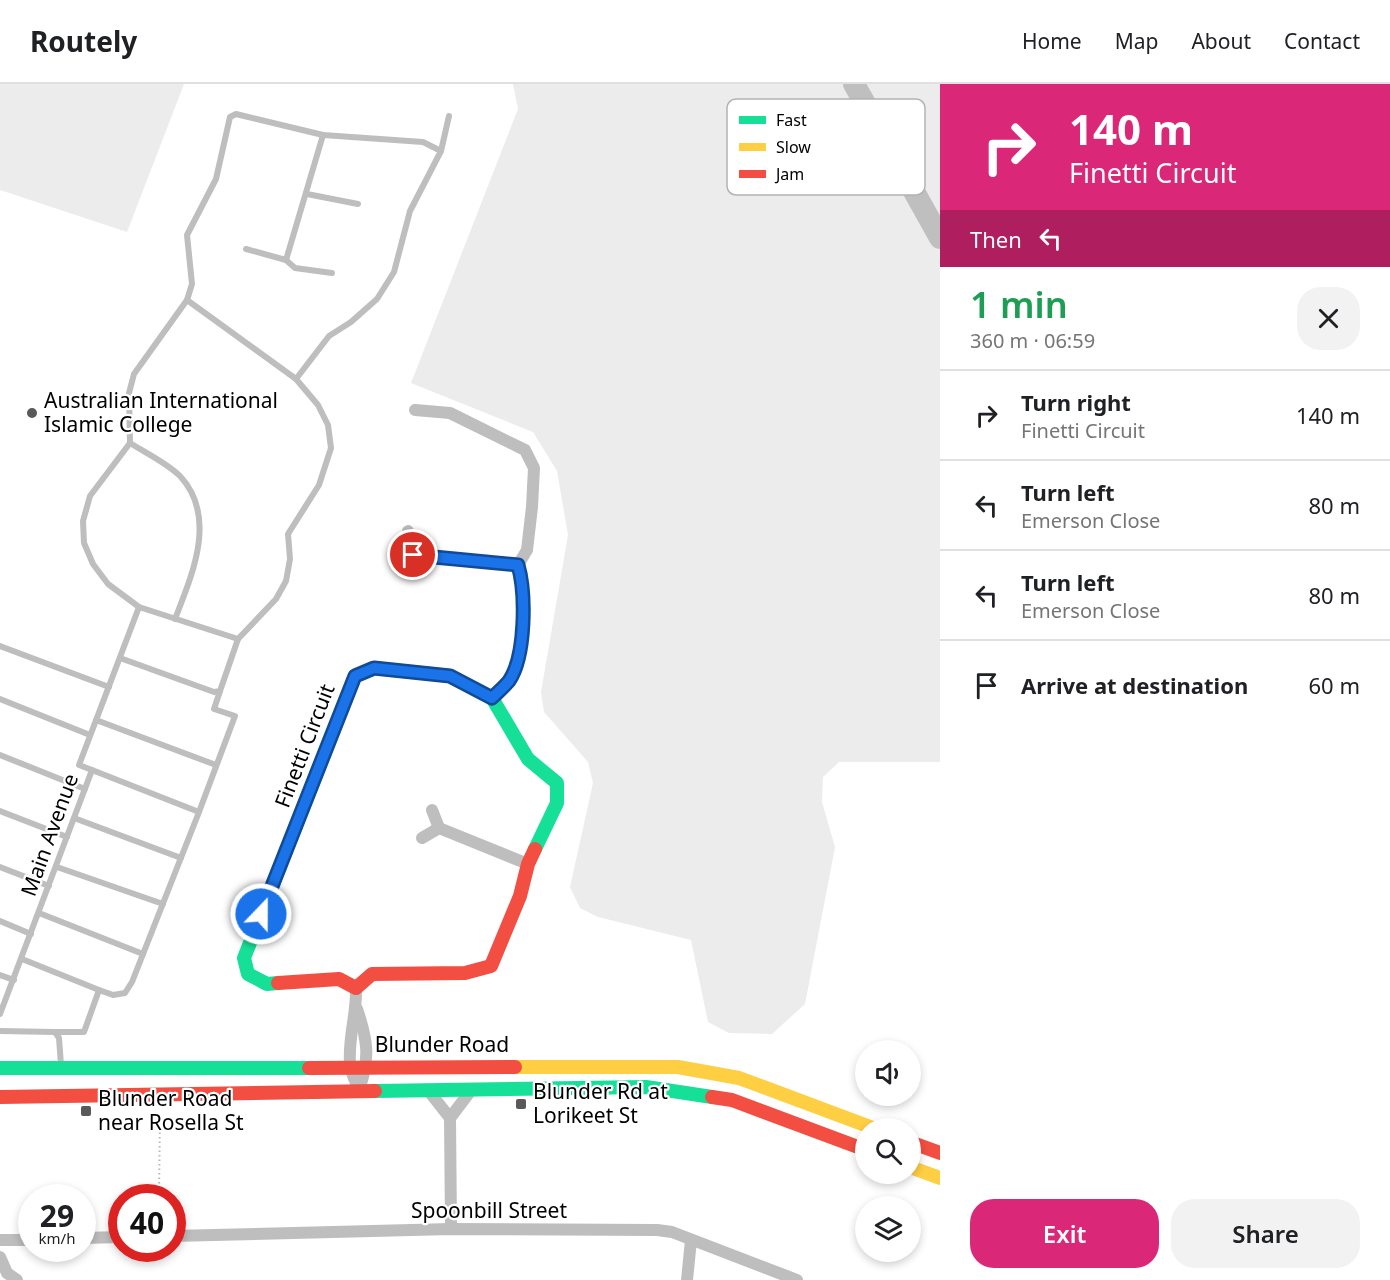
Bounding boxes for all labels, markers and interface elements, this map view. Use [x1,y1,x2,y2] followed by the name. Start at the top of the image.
[30,22,137,60] text: Routely
[1022,27,1082,55] text: Home
[1115,27,1158,55] text: Map
[1191,27,1251,55] text: About
[1284,27,1360,55] text: Contact
[727,99,925,195] legend
[1069,100,1193,157] text: 140 m
[970,108,1048,186] icon: right
[776,109,807,131] text: Fast
[776,136,811,158] text: Slow
[1069,154,1236,191] text: Finetti Circuit
[774,163,804,185] text: Jam
[1034,222,1067,255] icon: left
[970,224,1022,254] text: Then
[970,280,1068,329] text: 1 min
[1297,287,1360,350] button: close
[970,327,1095,354] text: 360 m · 06:59
[44,386,278,438] place label: Australian International Islamic College
[1021,387,1131,417] text: Turn right
[970,399,1003,432] icon: right
[1296,400,1360,430] text: 140 m
[25,406,39,420] marker: Australian International Islamic College
[1021,417,1145,444] text: Finetti Circuit
[1021,477,1115,507] text: Turn left
[970,489,1003,522] icon: left
[1309,490,1360,520] text: 80 m
[1021,507,1160,534] text: Emerson Close
[387,529,438,580] pin
[396,538,429,571] icon: arrive
[1021,567,1115,597] text: Turn left
[970,579,1003,612] icon: left
[1309,580,1360,610] text: 80 m
[1021,597,1160,624] text: Emerson Close
[970,669,1003,702] icon: arrive
[1021,670,1248,700] text: Arrive at destination
[1309,670,1360,700] text: 60 m
[268,679,341,811] street label: Finetti Circuit
[14,770,84,900] street label: Main Avenue
[229,882,293,946] position arrow
[375,1030,509,1058] street label: Blunder Road
[855,1040,921,1262] map controls
[855,1040,921,1106] button: sound
[533,1077,668,1129] place label: Blunder Rd at Lorikeet St
[98,1084,244,1136] place label: Blunder Road near Rosella St
[514,1097,528,1111] marker: Blunder Rd at Lorikeet St
[79,1104,93,1118] marker: Blunder Road near Rosella St
[855,1118,921,1184] button: search
[108,1184,186,1262] speed limit sign: 40
[40,1195,74,1236] text: 29
[411,1196,567,1224] street label: Spoonbill Street
[855,1196,921,1262] button: layers
[970,1199,1159,1268] button: Exit
[1171,1199,1360,1268] button: Share
[39,1228,75,1248] text: km/h

